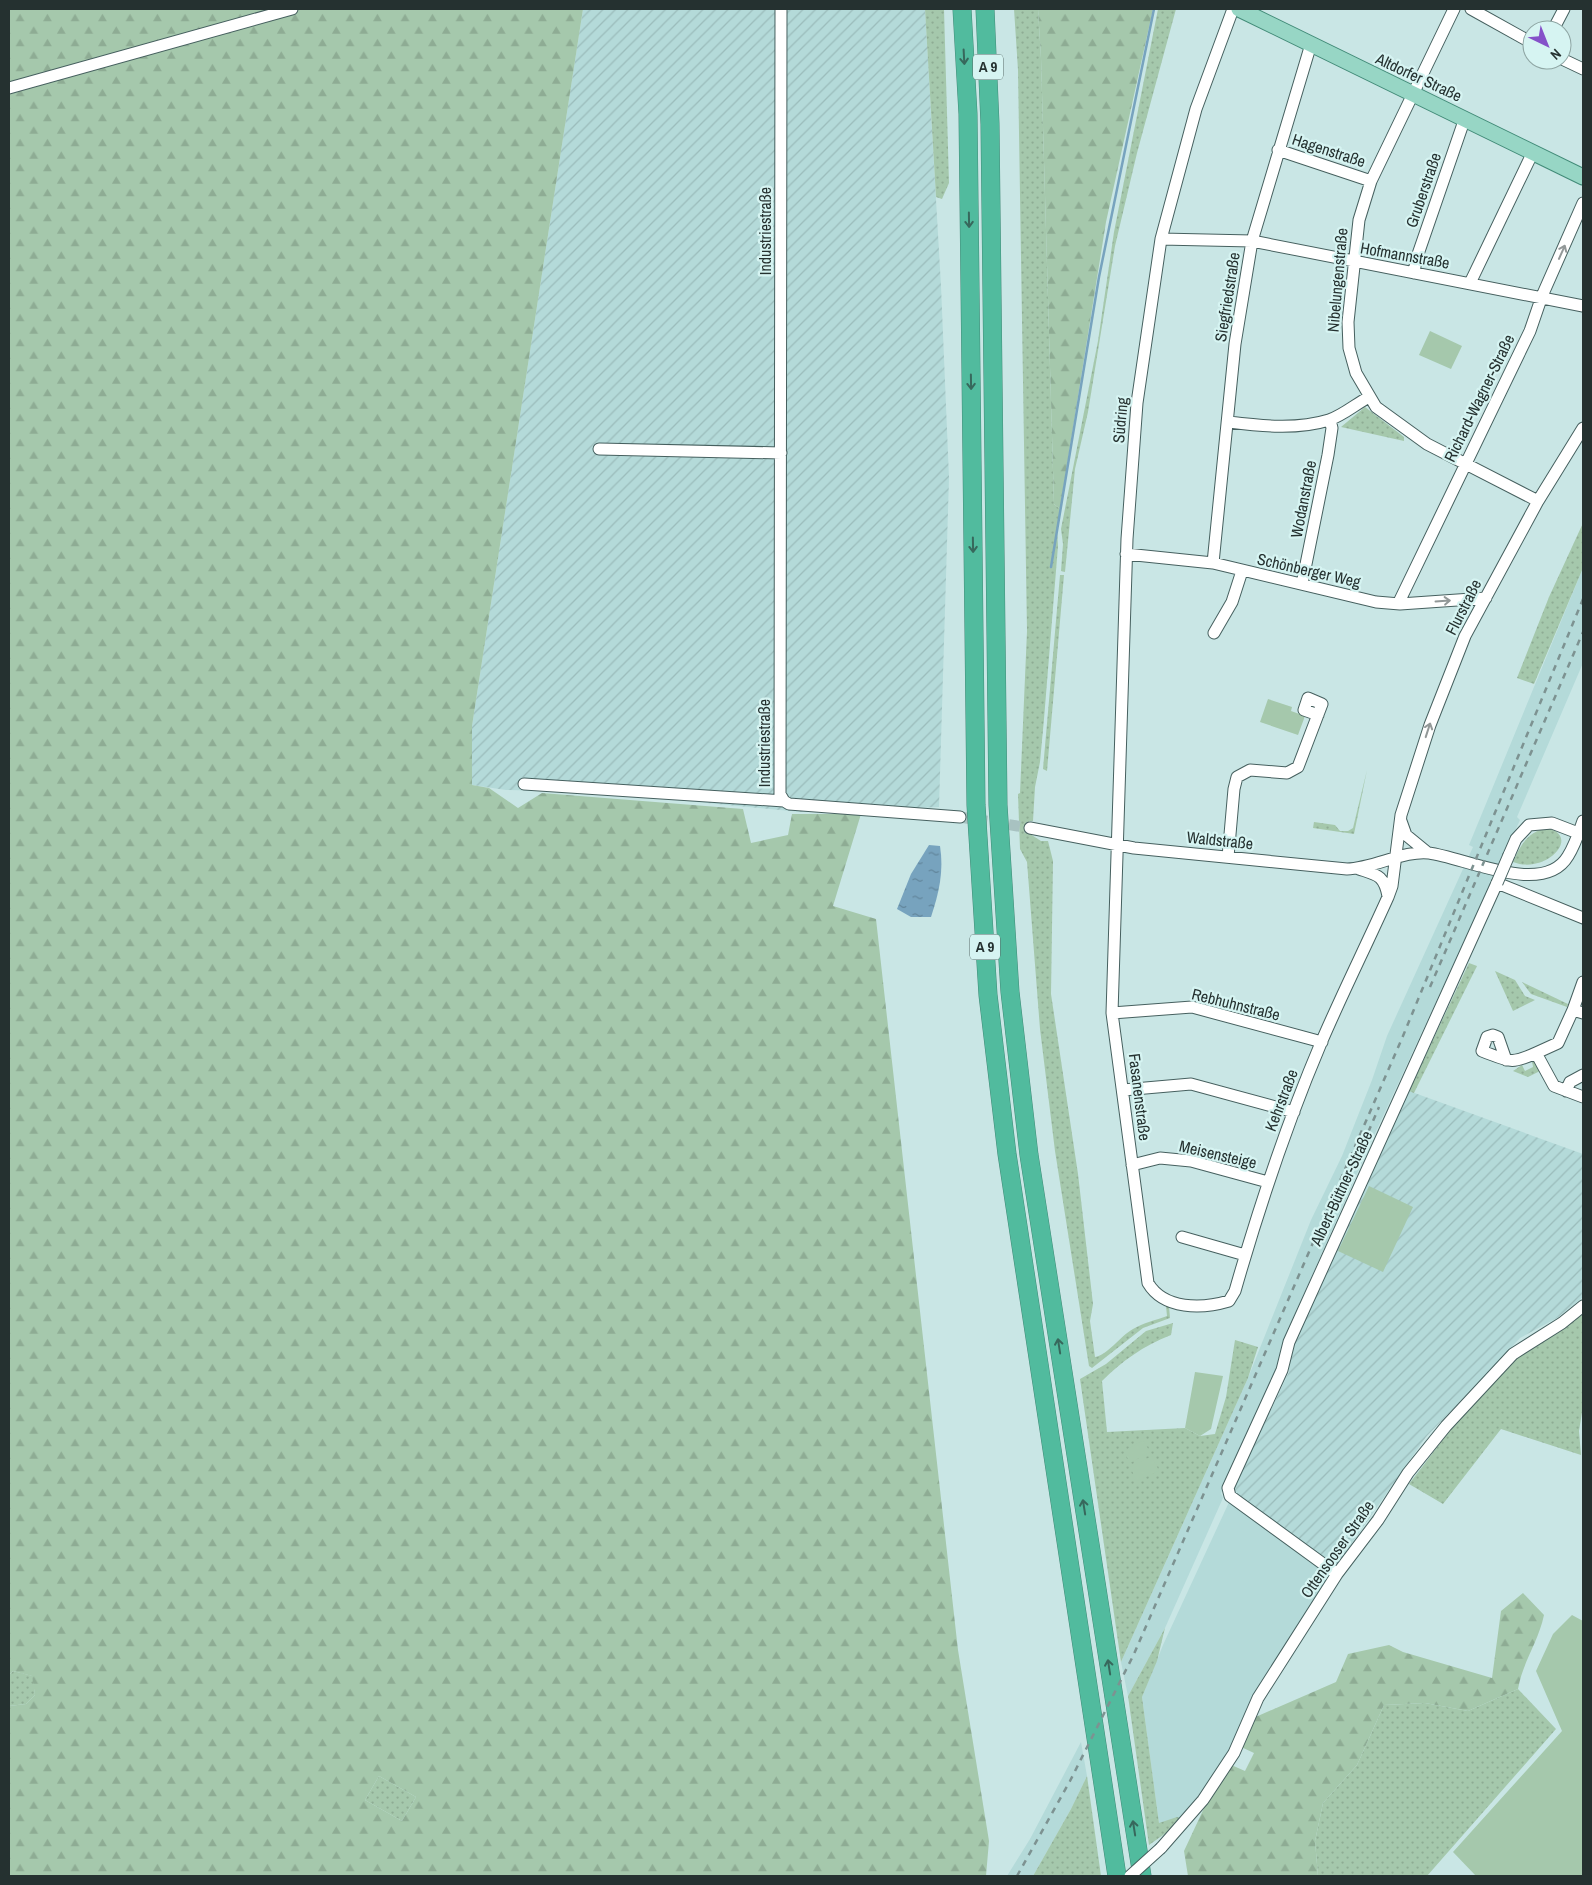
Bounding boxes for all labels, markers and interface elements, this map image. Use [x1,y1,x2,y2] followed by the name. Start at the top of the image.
[1522,20,1572,70] north arrow
[1547,45,1565,64] text: N
[1371,47,1466,107] street label: Altdorfer Straße
[960,49,969,65] one-way arrow
[973,54,1003,80] road number: A 9
[1290,128,1368,172] street label: Hagenstraße
[1400,150,1446,230] street label: Gruberstraße
[754,187,776,275] street label: Industriestraße
[964,212,974,228] one-way arrow
[1321,227,1353,333] street label: Nibelungenstraße
[1359,236,1451,274] street label: Hofmannstraße
[1557,245,1567,260] one-way arrow
[1209,251,1245,343] street label: Siegfriedstraße
[1439,330,1519,466] street label: Richard-Wagner-Straße
[966,374,976,390] one-way arrow
[1107,395,1133,444] street label: Südring
[1285,458,1321,540] street label: Wodanstraße
[968,536,978,553] one-way arrow
[1255,547,1364,593] street label: Schönberger Weg
[1440,575,1486,639] street label: Flurstraße
[1435,596,1451,606] one-way arrow
[753,699,775,787] street label: Industriestraße
[1424,723,1433,739] one-way arrow
[1186,826,1254,854] street label: Waldstraße
[970,934,1000,960] road number: A 9
[1189,982,1283,1026] street label: Rebhuhnstraße
[1124,1052,1156,1142] street label: Fasanenstraße
[1259,1066,1303,1134] street label: Kehrstraße
[1304,1127,1377,1250] street label: Albert-Büttner-Straße
[1177,1134,1259,1174] street label: Meisensteige
[1054,1339,1064,1355] one-way arrow
[1295,1496,1379,1602] street label: Ottensooser Straße
[1079,1499,1089,1515] one-way arrow
[1104,1660,1114,1676] one-way arrow
[1129,1820,1139,1836] one-way arrow

